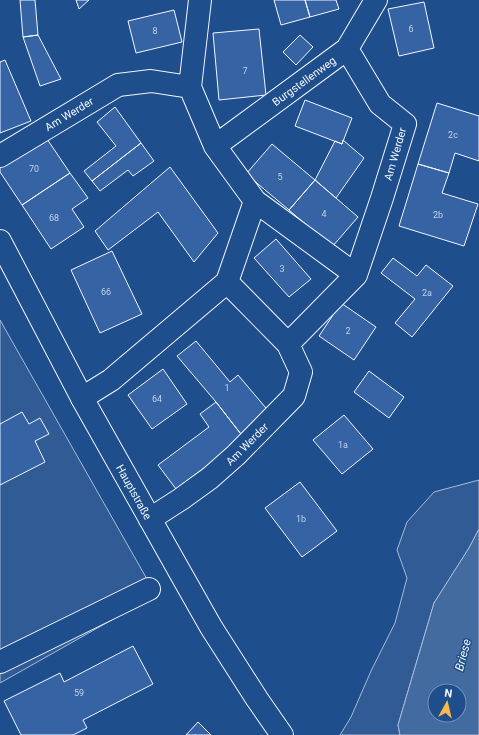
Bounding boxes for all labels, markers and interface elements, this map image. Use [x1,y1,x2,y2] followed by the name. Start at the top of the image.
[408,24,414,34] house number: 6
[152,26,158,36] house number: 8
[270,54,339,109] street label: Burgstellenweg
[242,66,248,76] house number: 7
[43,95,96,134] street label: Am Werder
[382,126,409,182] street label: Am Werder
[448,130,458,140] house number: 2c
[29,164,39,174] house number: 70
[277,172,283,182] house number: 5
[321,209,327,219] house number: 4
[433,210,443,220] house number: 2b
[49,213,59,223] house number: 68
[279,264,285,274] house number: 3
[101,287,111,297] house number: 66
[422,288,432,298] house number: 2a
[345,326,351,336] house number: 2
[224,383,230,393] house number: 1
[152,394,162,404] house number: 64
[224,420,271,468] street label: Am Werder
[338,440,348,450] house number: 1a
[113,462,154,522] street label: Hauptstraße
[296,514,306,524] house number: 1b
[452,638,474,672] water label: Briese
[427,683,467,723] north arrow
[444,687,453,701] text: N
[74,688,84,698] house number: 59

